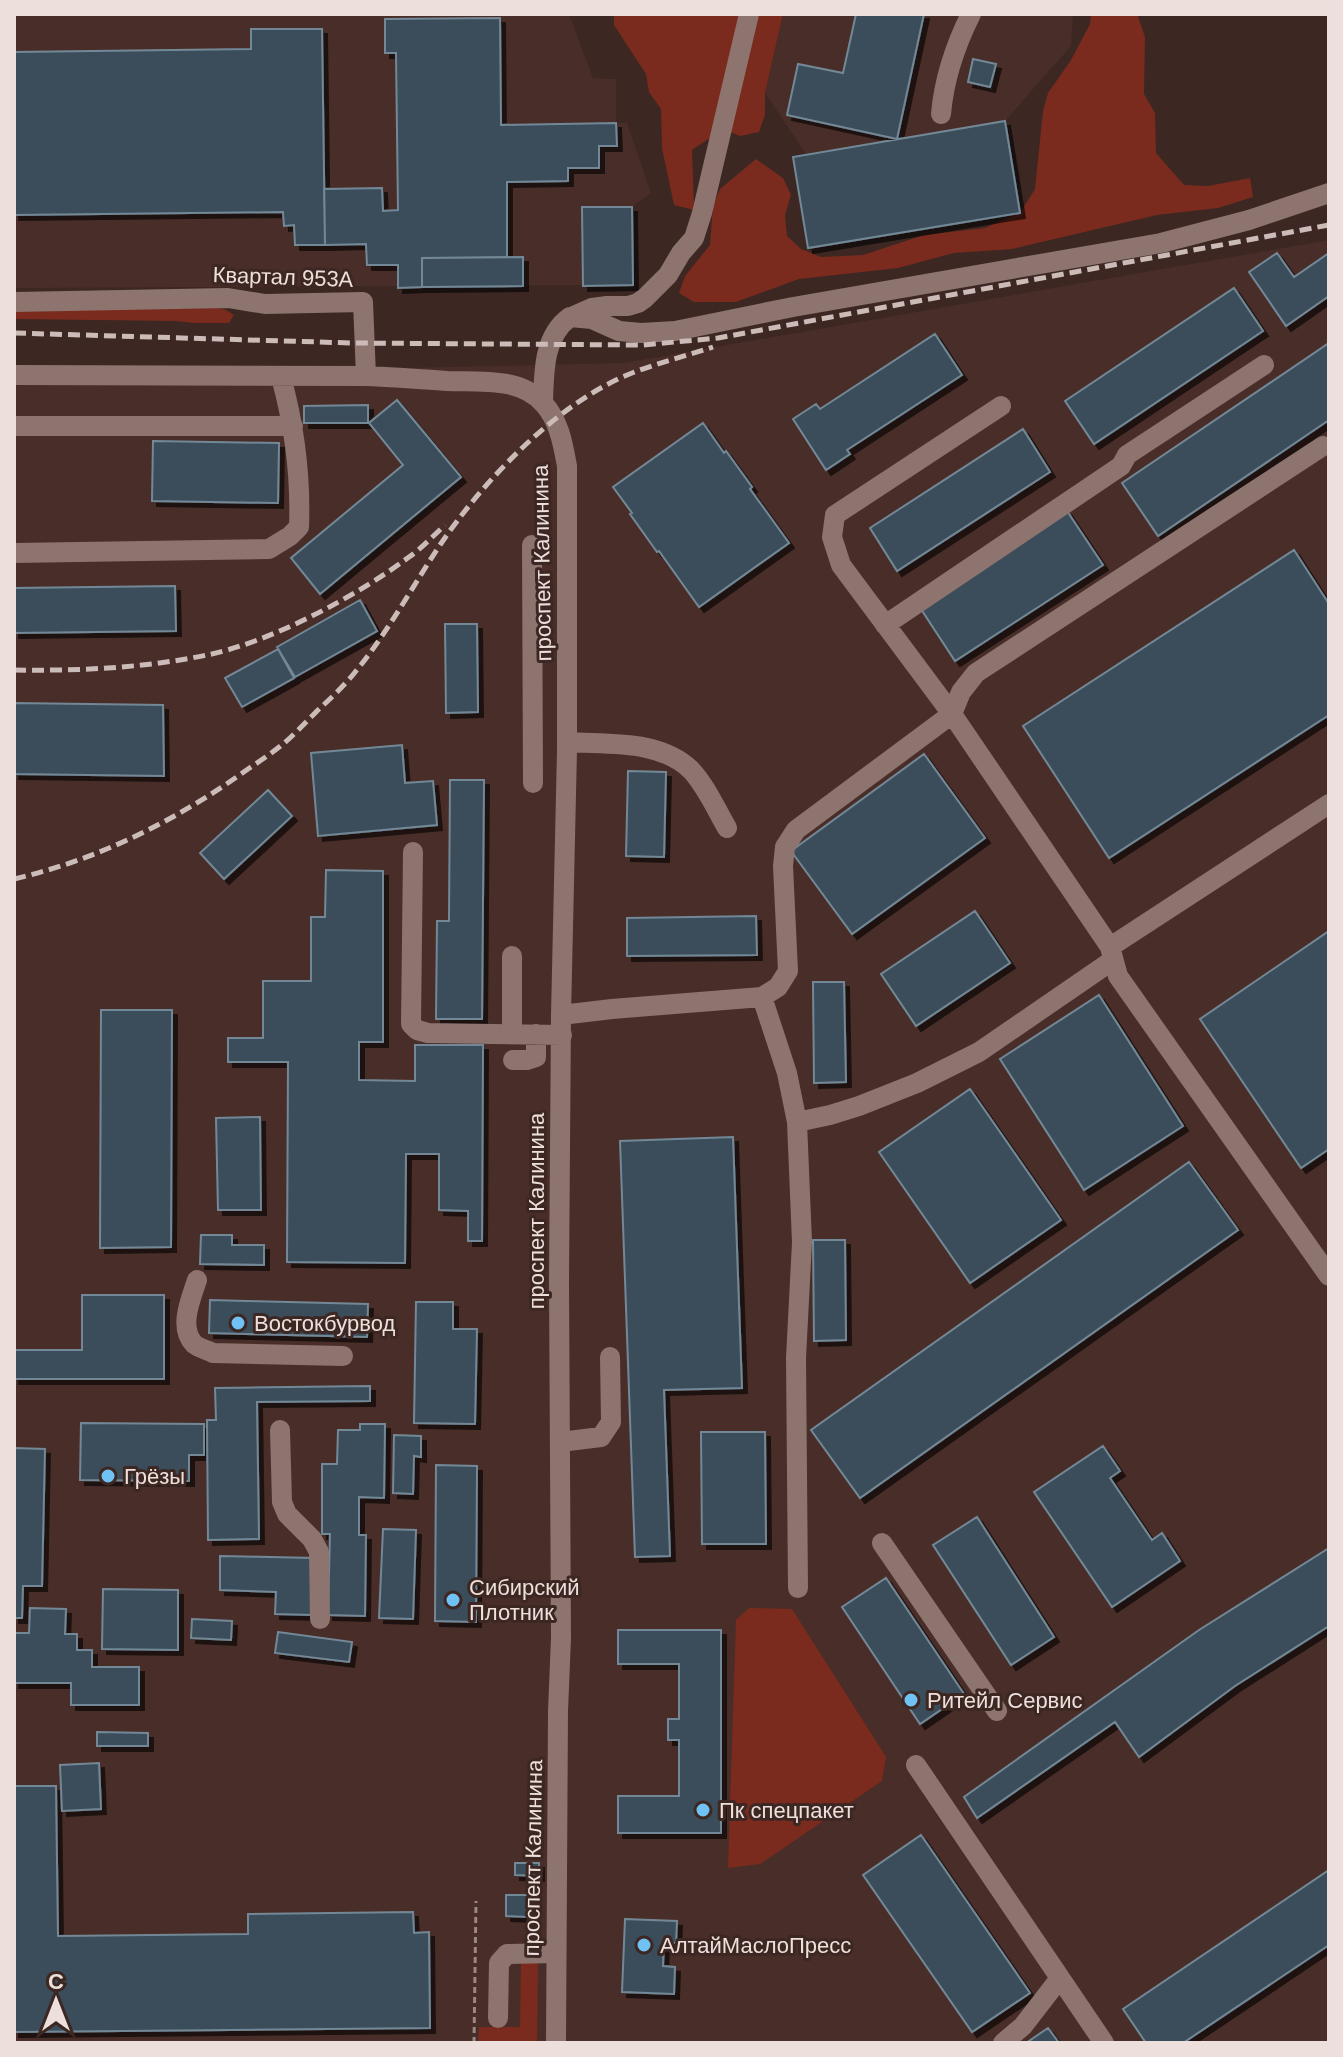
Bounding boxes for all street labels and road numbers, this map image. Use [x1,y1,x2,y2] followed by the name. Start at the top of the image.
[212,262,354,292] street label: Квартал 953А
[528,464,556,662] street label: проспект Калинина
[524,1112,549,1309] street label: проспект Калинина
[519,1759,547,1957] street label: проспект Калинина

